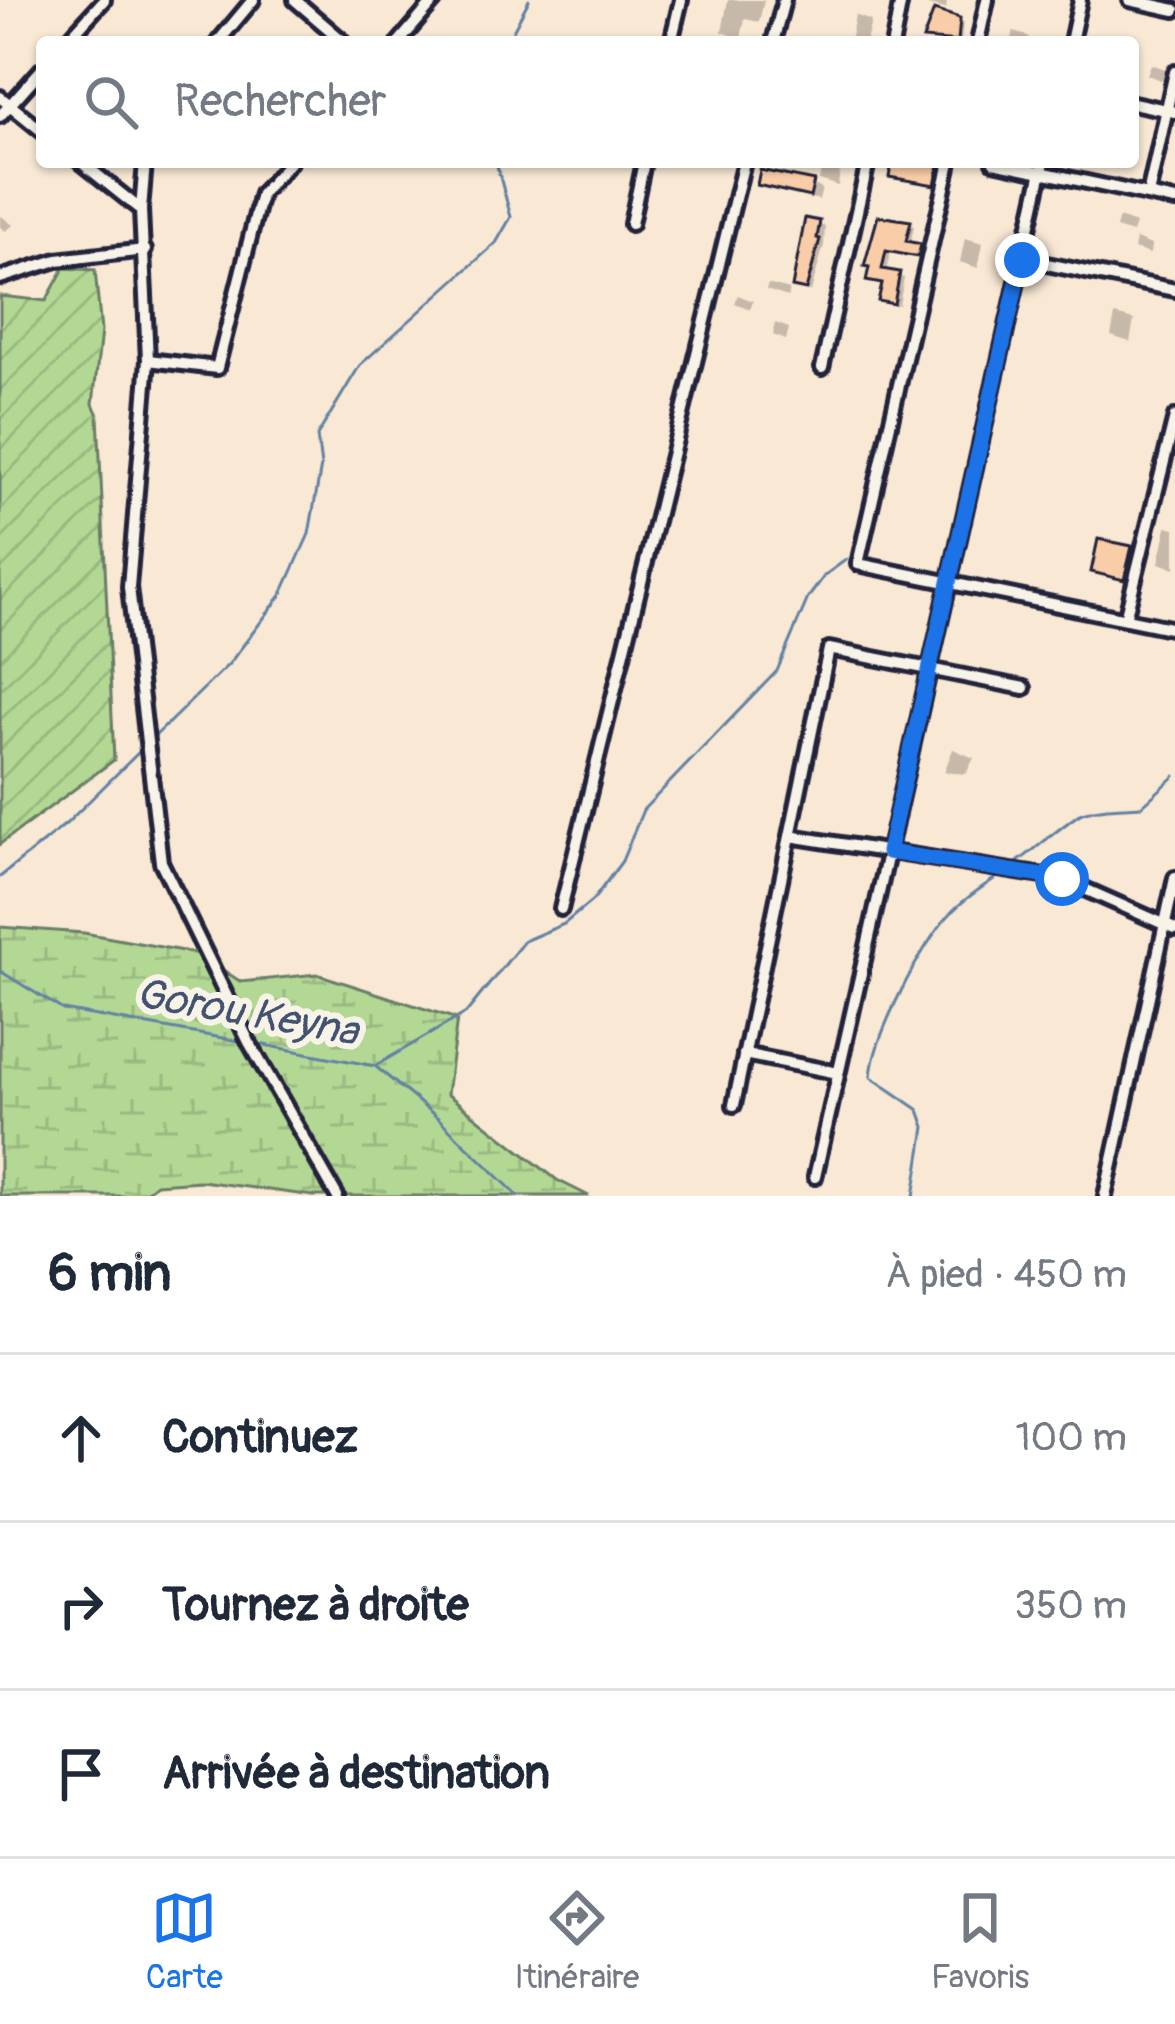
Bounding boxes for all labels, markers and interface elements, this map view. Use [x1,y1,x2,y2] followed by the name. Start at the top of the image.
[36,36,1139,168] search box
[78,69,144,135] icon: search
[174,74,387,130] text: Rechercher
[995,233,1049,287] route end
[1035,852,1089,906] route start
[132,968,365,1059] water label: Gorou Keyna
[48,1242,171,1306] text: 6 min
[886,1250,1127,1299] text: À pied · 450 m
[48,1405,114,1471] icon: ahead
[162,1410,358,1466] text: Continuez
[1015,1413,1127,1462] text: 100 m
[48,1573,114,1639] icon: right
[162,1578,469,1634] text: Tournez à droite
[1014,1581,1127,1630] text: 350 m
[48,1741,114,1807] icon: arrive
[162,1746,550,1802] text: Arrivée à destination
[146,1885,223,1998] tab: Carte
[515,1885,639,1998] tab: Itinéraire
[931,1885,1029,1998] tab: Favoris

